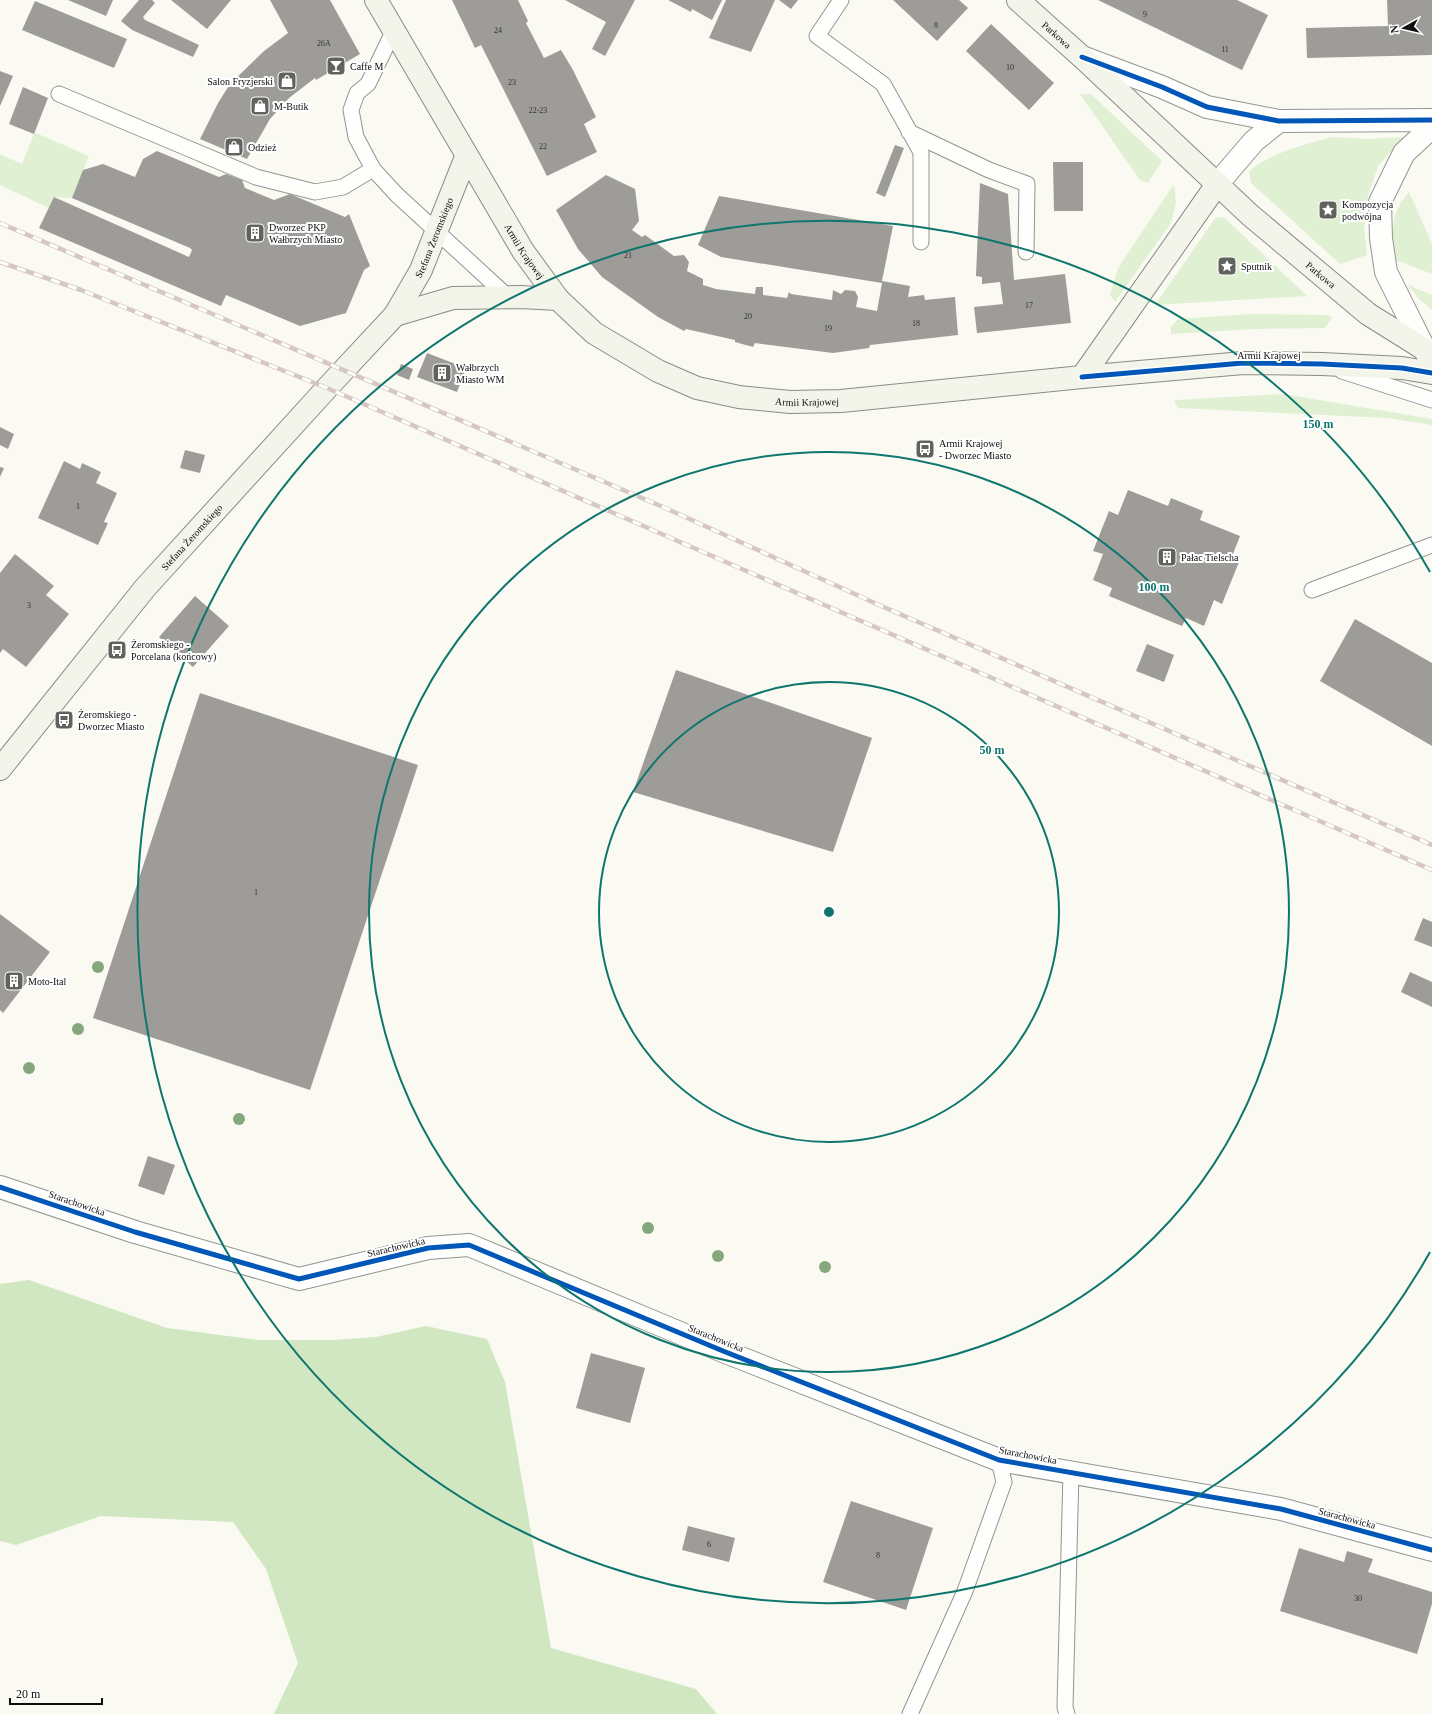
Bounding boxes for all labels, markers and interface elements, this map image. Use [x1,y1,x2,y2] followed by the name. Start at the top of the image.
[1384,8,1424,48] north arrow
[1143,10,1147,19] house number: 9
[1040,19,1074,51] street label: Parkowa
[934,21,938,30] house number: 8
[1388,25,1401,34] text: N
[494,26,502,35] house number: 24
[317,39,331,48] house number: 26A
[1221,45,1229,54] house number: 11
[325,55,347,77] bar icon: Caffe M
[350,61,384,72] place label: Caffe M
[1006,63,1014,72] house number: 10
[276,70,298,92] shop icon: Salon Fryzjerski
[207,76,273,87] place label: Salon Fryzjerski
[508,78,516,87] house number: 23
[249,95,271,117] shop icon: M-Butik
[274,101,308,112] place label: M-Butik
[529,106,547,115] house number: 22-23
[223,136,245,158] shop icon: Odzież
[248,142,277,153] place label: Odzież
[539,142,547,151] house number: 22
[412,196,455,279] street label: Stefana Żeromskiego
[1317,199,1339,221] place icon: Kompozycja podwójna
[1342,199,1394,222] place label: Kompozycja podwójna
[244,222,266,244] building icon: Dworzec PKP Wałbrzych Miasto
[269,222,342,245] place label: Dworzec PKP Wałbrzych Miasto
[503,222,547,281] street label: Armii Krajowej
[624,251,632,260] house number: 21
[1216,255,1238,277] place icon: Sputnik
[1304,259,1338,290] street label: Parkowa
[1241,261,1272,272] place label: Sputnik
[1025,301,1033,310] house number: 17
[744,312,752,321] house number: 20
[912,319,920,328] house number: 18
[824,324,832,333] house number: 19
[1237,350,1301,361] street label: Armii Krajowej
[431,362,453,384] building icon: Wałbrzych Miasto WM
[456,362,505,385] place label: Wałbrzych Miasto WM
[775,395,839,408] street label: Armii Krajowej
[1303,417,1334,431] text: 150 m
[914,438,936,460] bus stop icon: Armii Krajowej - Dworzec Miasto
[939,438,1011,461] place label: Armii Krajowej - Dworzec Miasto
[76,502,80,511] house number: 1
[159,502,224,572] street label: Stefana Żeromskiego
[1156,546,1178,568] building icon: Pałac Tielscha
[1181,552,1239,563] place label: Pałac Tielscha
[1139,580,1170,594] text: 100 m
[27,601,31,610] house number: 3
[106,639,128,661] bus stop icon: Żeromskiego - Porcelana (końcowy)
[131,639,216,663] place label: Żeromskiego - Porcelana (końcowy)
[53,709,75,731] bus stop icon: Żeromskiego - Dworzec Miasto
[78,709,144,732] place label: Żeromskiego - Dworzec Miasto
[980,743,1005,757] text: 50 m
[254,888,258,897] house number: 1
[822,905,836,919] centre of rings
[3,970,25,992] building icon: Moto-Ital
[28,976,67,987] place label: Moto-Ital
[47,1188,107,1218] street label: Starachowicka
[366,1235,426,1259] street label: Starachowicka
[687,1322,746,1354] street label: Starachowicka
[998,1444,1058,1466] street label: Starachowicka
[1317,1505,1377,1531] street label: Starachowicka
[707,1540,711,1549] house number: 6
[876,1551,880,1560] house number: 8
[1354,1594,1362,1603] house number: 30
[10,1680,102,1706] scale bar
[16,1687,41,1701] text: 20 m

